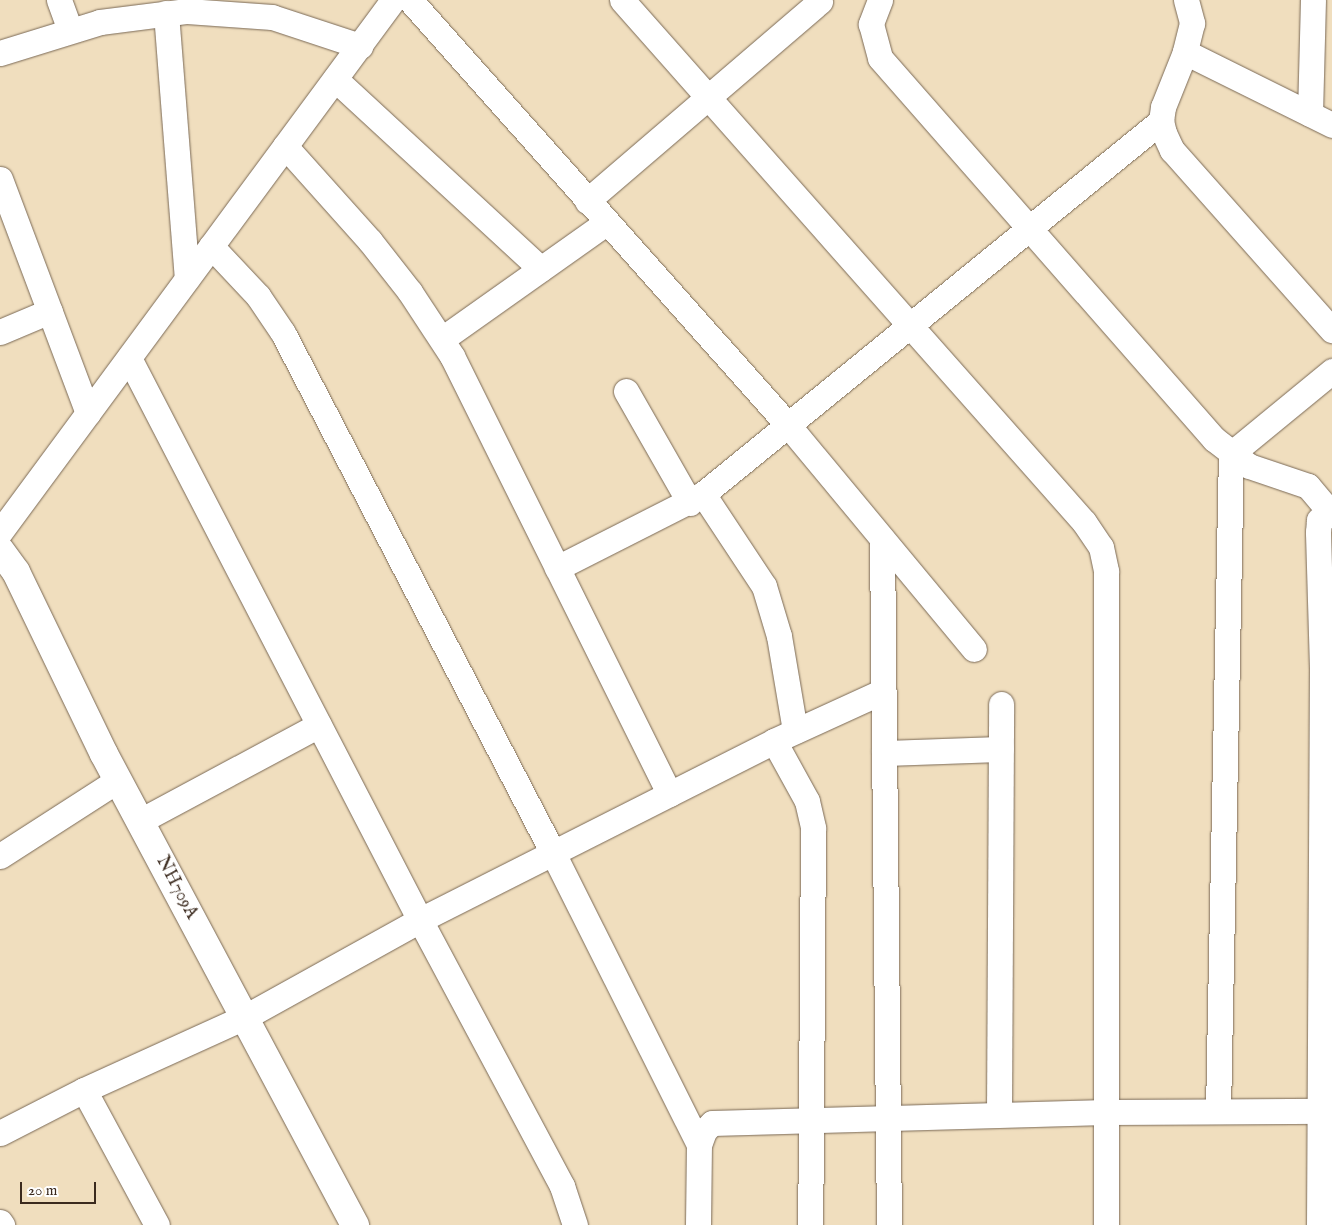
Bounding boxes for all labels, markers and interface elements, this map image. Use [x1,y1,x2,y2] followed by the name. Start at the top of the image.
[150,853,202,923] street label: NH709A
[22,1172,99,1204] scale bar
[28,1181,57,1200] text: 20 m

